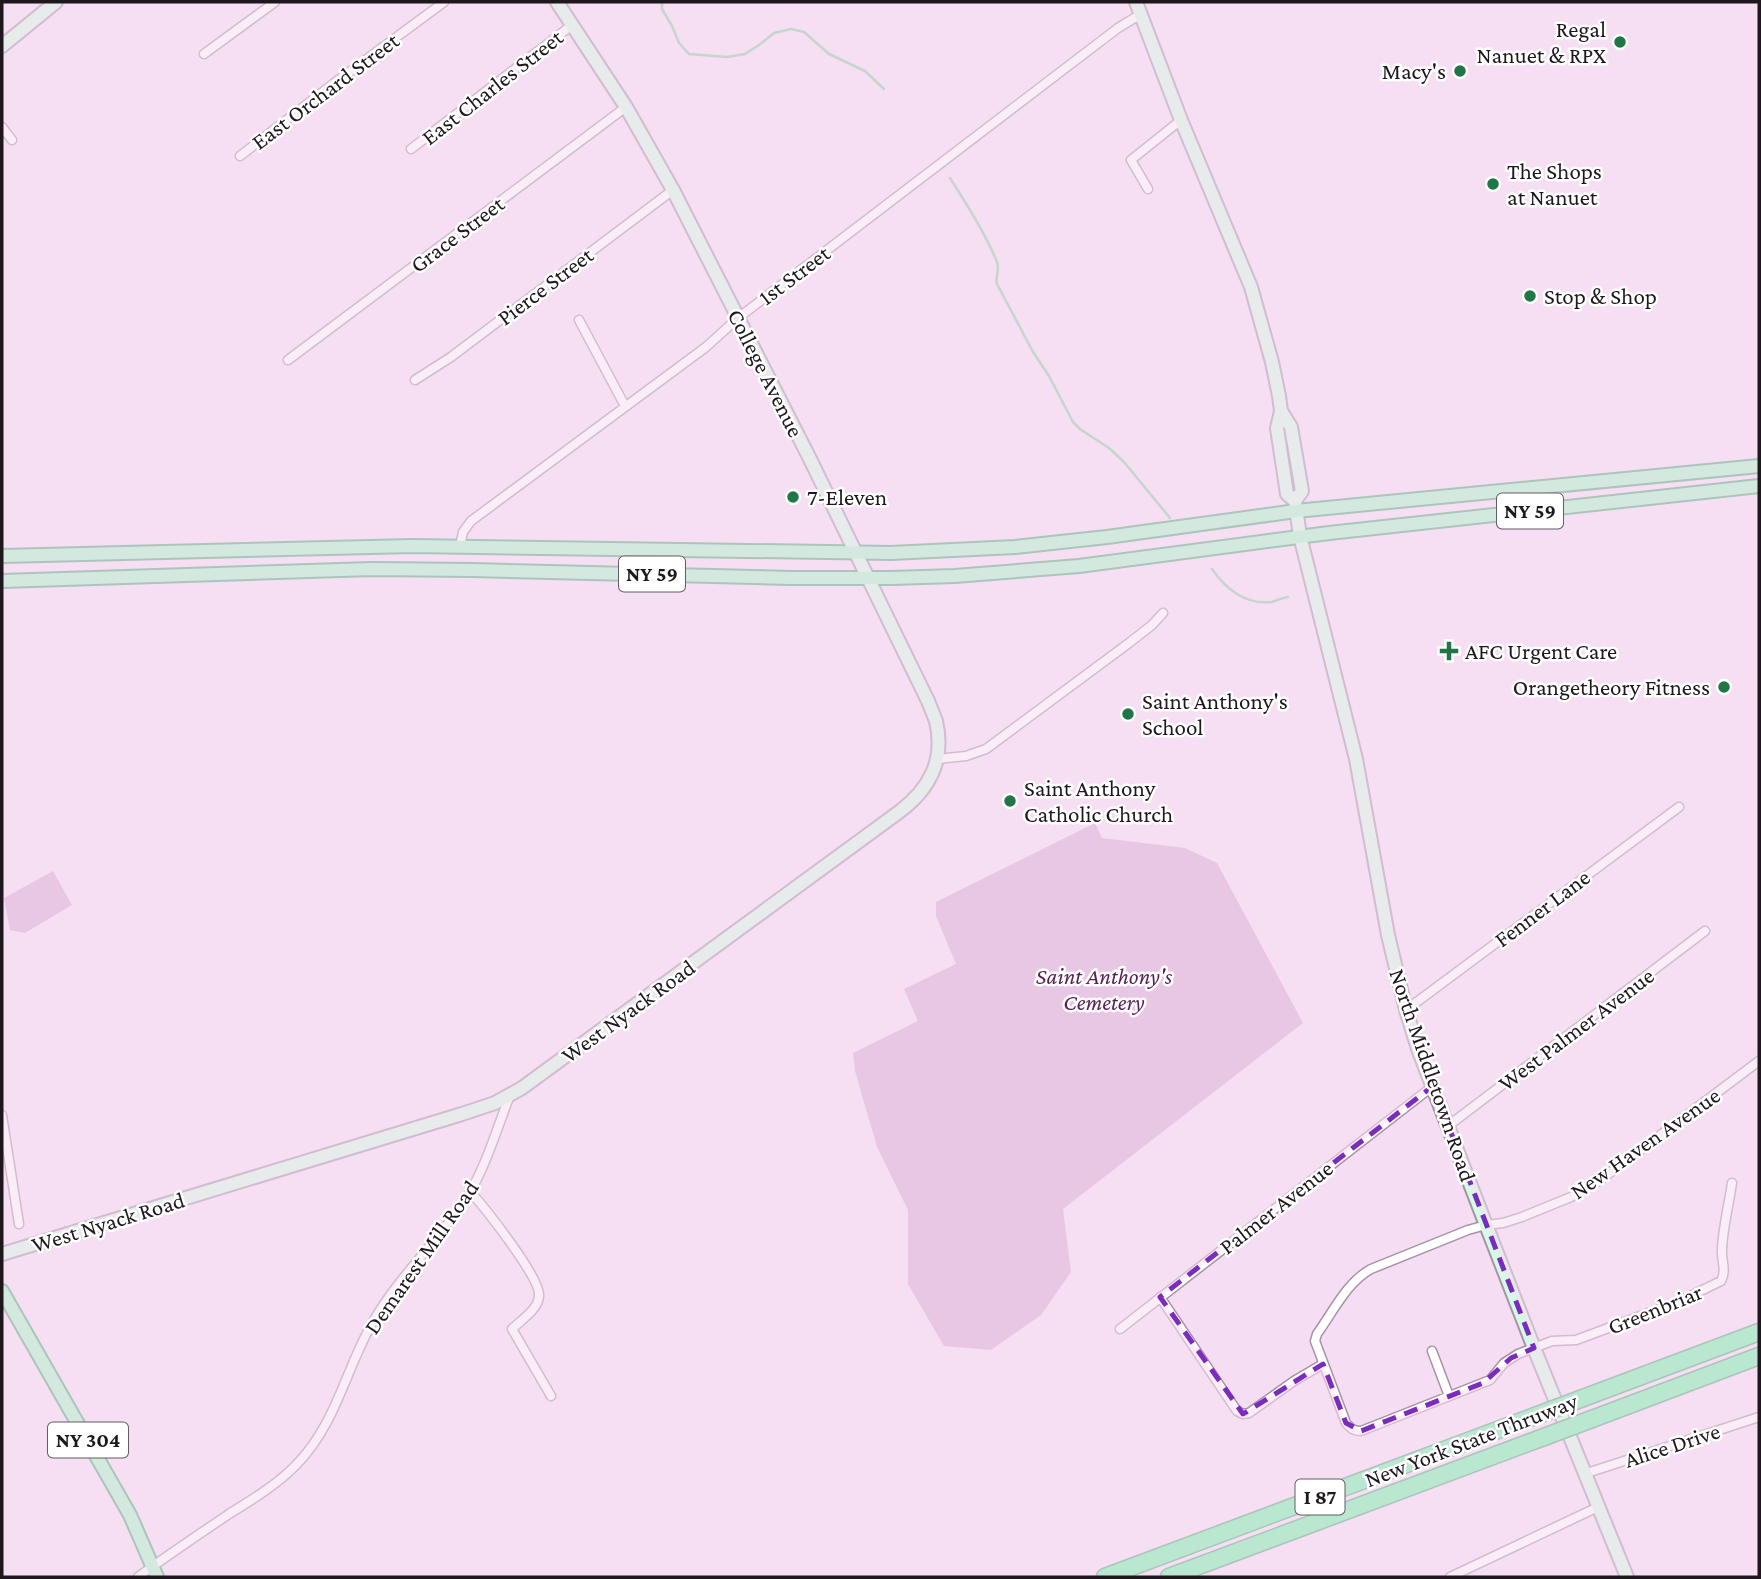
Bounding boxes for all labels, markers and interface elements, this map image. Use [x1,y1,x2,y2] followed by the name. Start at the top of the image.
[1477,16,1606,68] place label: Regal Nanuet & RPX
[416,24,568,150] street label: East Charles Street
[246,27,404,155] street label: East Orchard Street
[1612,34,1628,50] marker: Regal Nanuet & RPX
[1382,58,1446,84] place label: Macy's
[1452,63,1468,79] marker: Macy's
[1507,158,1602,210] place label: The Shops at Nanuet
[1485,176,1501,192] marker: The Shops at Nanuet
[405,190,509,278] street label: Grace Street
[753,240,835,310] street label: 1st Street
[492,241,598,330] street label: Pierce Street
[1544,283,1657,309] place label: Stop & Shop
[1522,288,1538,304] marker: Stop & Shop
[723,305,809,441] street label: College Avenue
[807,484,887,510] place label: 7-Eleven
[785,489,801,505] marker: 7-Eleven
[1497,494,1563,528] road number: NY 59
[619,556,685,592] road number: NY 59
[1465,638,1617,664] place label: AFC Urgent Care
[1439,641,1459,661] marker: AFC Urgent Care
[1513,674,1710,700] place label: Orangetheory Fitness
[1716,679,1732,695] marker: Orangetheory Fitness
[1142,688,1288,740] place label: Saint Anthony's School
[1120,706,1136,722] marker: Saint Anthony's School
[1024,775,1173,827] place label: Saint Anthony Catholic Church
[1002,793,1018,809] marker: Saint Anthony Catholic Church
[1489,864,1595,952] street label: Fenner Lane
[556,954,700,1068] street label: West Nyack Road
[1493,962,1659,1096] street label: West Palmer Avenue
[1036,963,1173,1015] park label: Saint Anthony's Cemetery
[1384,965,1482,1185] street label: North Middletown Road
[1565,1082,1725,1204] street label: New Haven Avenue
[1214,1155,1338,1259] street label: Palmer Avenue
[358,1175,484,1339] street label: Demarest Mill Road
[28,1186,188,1258] street label: West Nyack Road
[1604,1278,1706,1340] street label: Greenbriar
[1361,1387,1581,1493] street label: New York State Thruway
[1621,1417,1723,1473] street label: Alice Drive
[48,1422,128,1458] road number: NY 304
[1296,1480,1344,1514] road number: I 87

